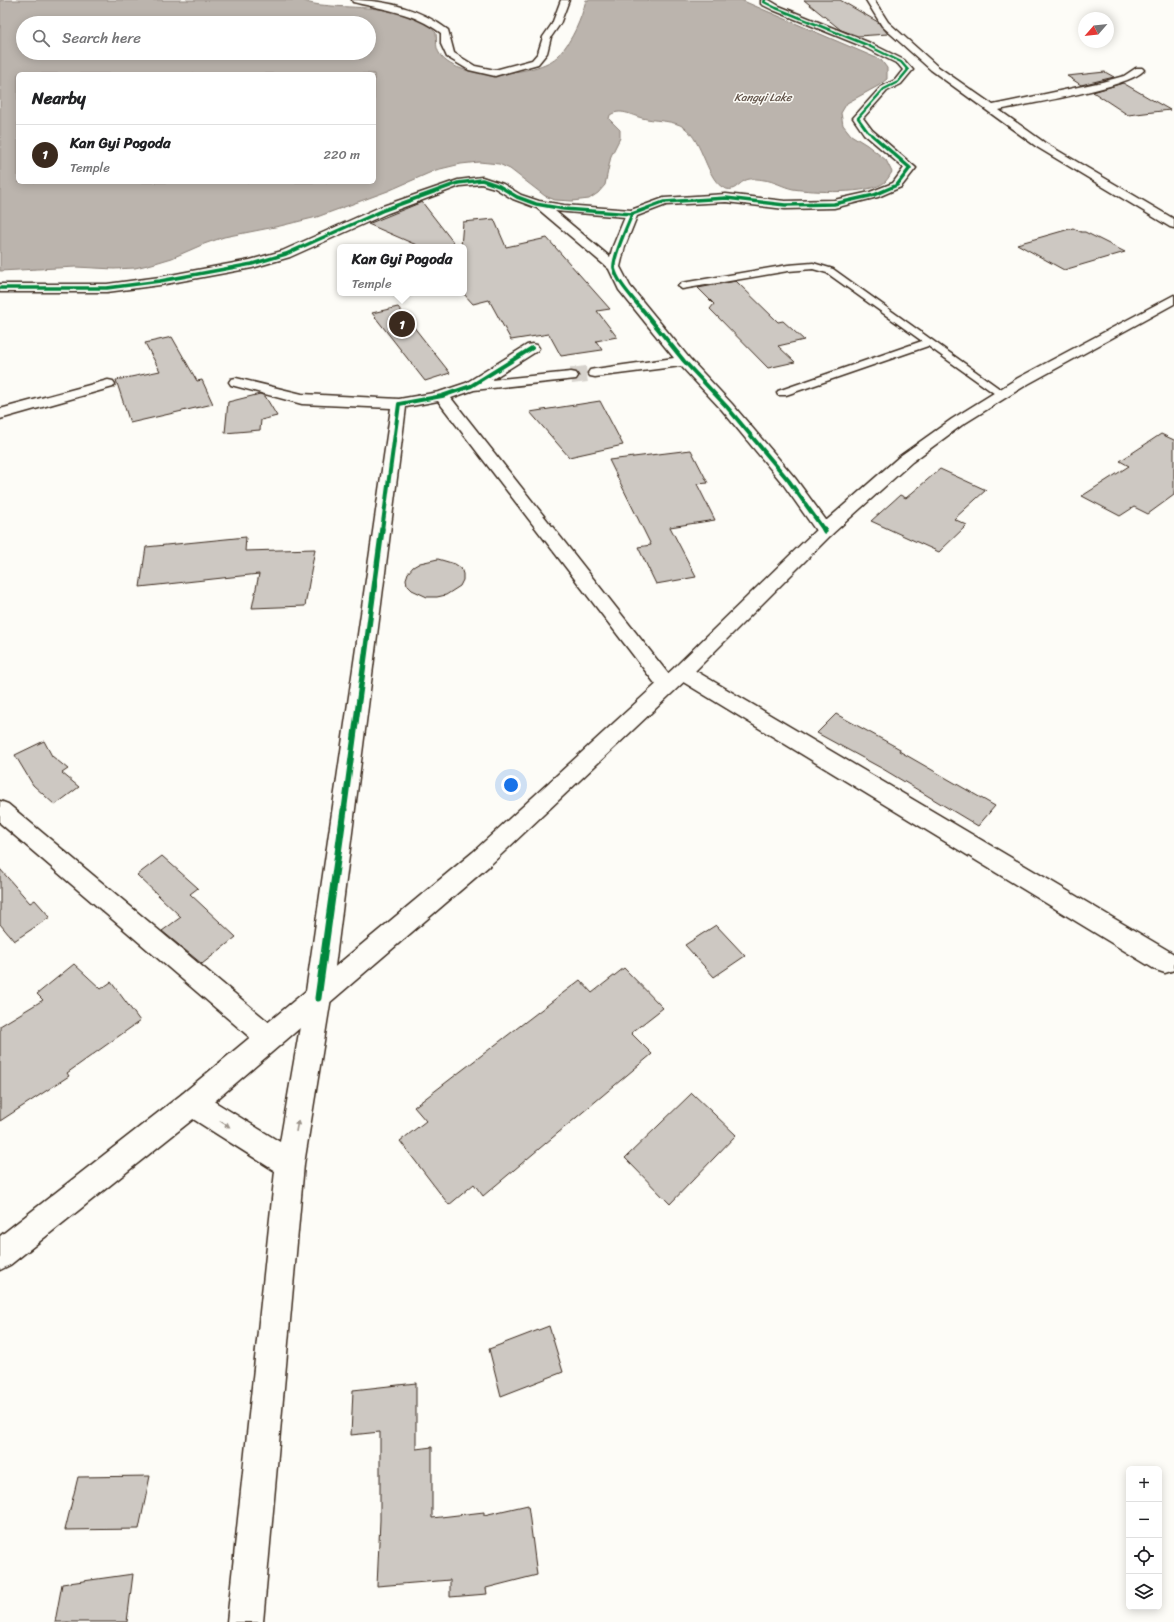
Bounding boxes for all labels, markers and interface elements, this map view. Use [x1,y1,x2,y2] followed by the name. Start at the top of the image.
[1078,12,1114,48] north arrow
[16,16,376,60] search box
[62,25,141,51] text: Search here
[30,27,52,49] icon: search
[32,83,86,113] text: Nearby
[734,88,793,107] water label: Kangyi Lake
[70,130,170,156] text: Kan Gyi Pogoda
[42,143,48,166] text: 1
[323,143,360,166] text: 220 m
[70,156,110,179] text: Temple
[337,244,467,296] popup
[352,246,452,272] text: Kan Gyi Pogoda
[352,272,392,295] text: Temple
[389,309,415,339] pin: 1
[501,775,521,795] your location
[219,1120,231,1127] one-way arrow
[294,1120,300,1132] one-way arrow
[1126,1466,1162,1610] map controls
[1126,1466,1162,1502] button: +
[1126,1502,1162,1538] button: −
[1126,1538,1162,1574] button: locate
[1126,1574,1162,1610] button: layers

